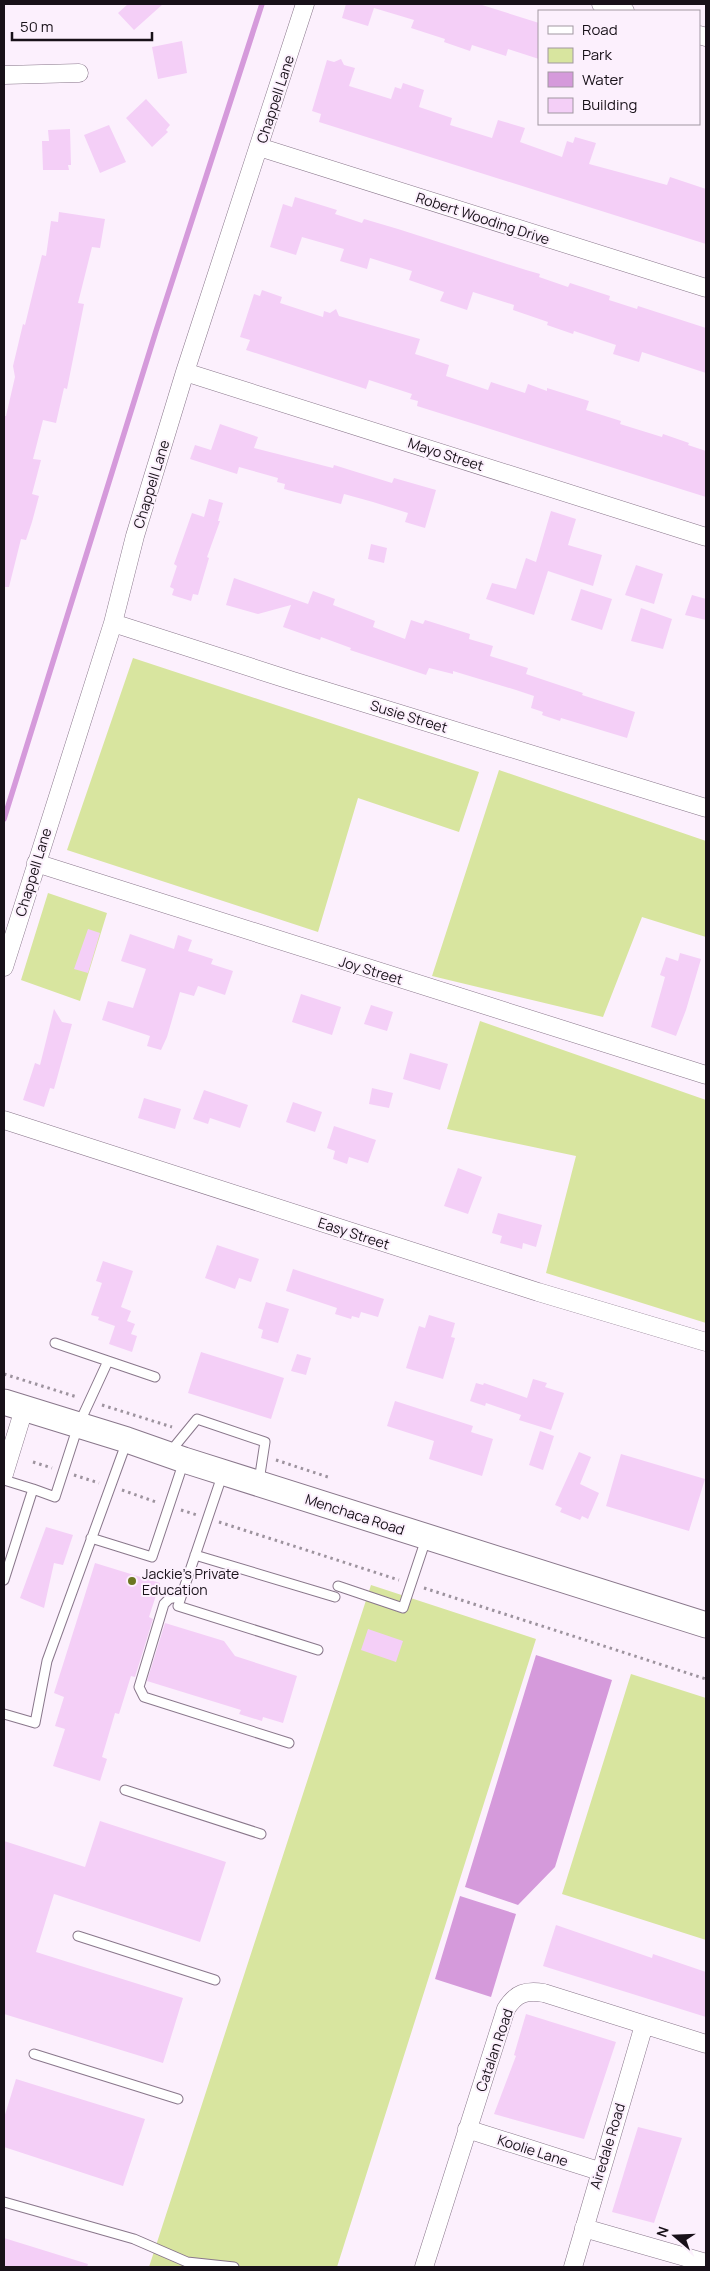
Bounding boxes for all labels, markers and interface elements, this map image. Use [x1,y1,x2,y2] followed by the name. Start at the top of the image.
[12,10,152,42] scale bar
[538,10,700,125] legend
[20,16,54,37] text: 50 m
[582,19,618,40] text: Road
[582,44,612,65] text: Park
[252,53,298,145] street label: Chappell Lane
[582,69,624,90] text: Water
[582,94,637,115] text: Building
[414,187,552,249] street label: Robert Wooding Drive
[406,433,487,475] street label: Mayo Street
[129,437,173,531] street label: Chappell Lane
[368,695,450,737] street label: Susie Street
[11,825,55,919] street label: Chappell Lane
[337,951,406,989] street label: Joy Street
[316,1213,393,1254] street label: Easy Street
[303,1489,407,1539] street label: Menchaca Road
[142,1564,239,1599] place label: Jackie's Private Education
[126,1575,138,1587] marker: Jackie's Private Education
[471,2006,517,2094] street label: Catalan Road
[585,2101,629,2191] street label: Airedale Road
[495,2130,571,2170] street label: Koolie Lane
[650,2211,700,2261] north arrow
[652,2224,673,2239] text: N

